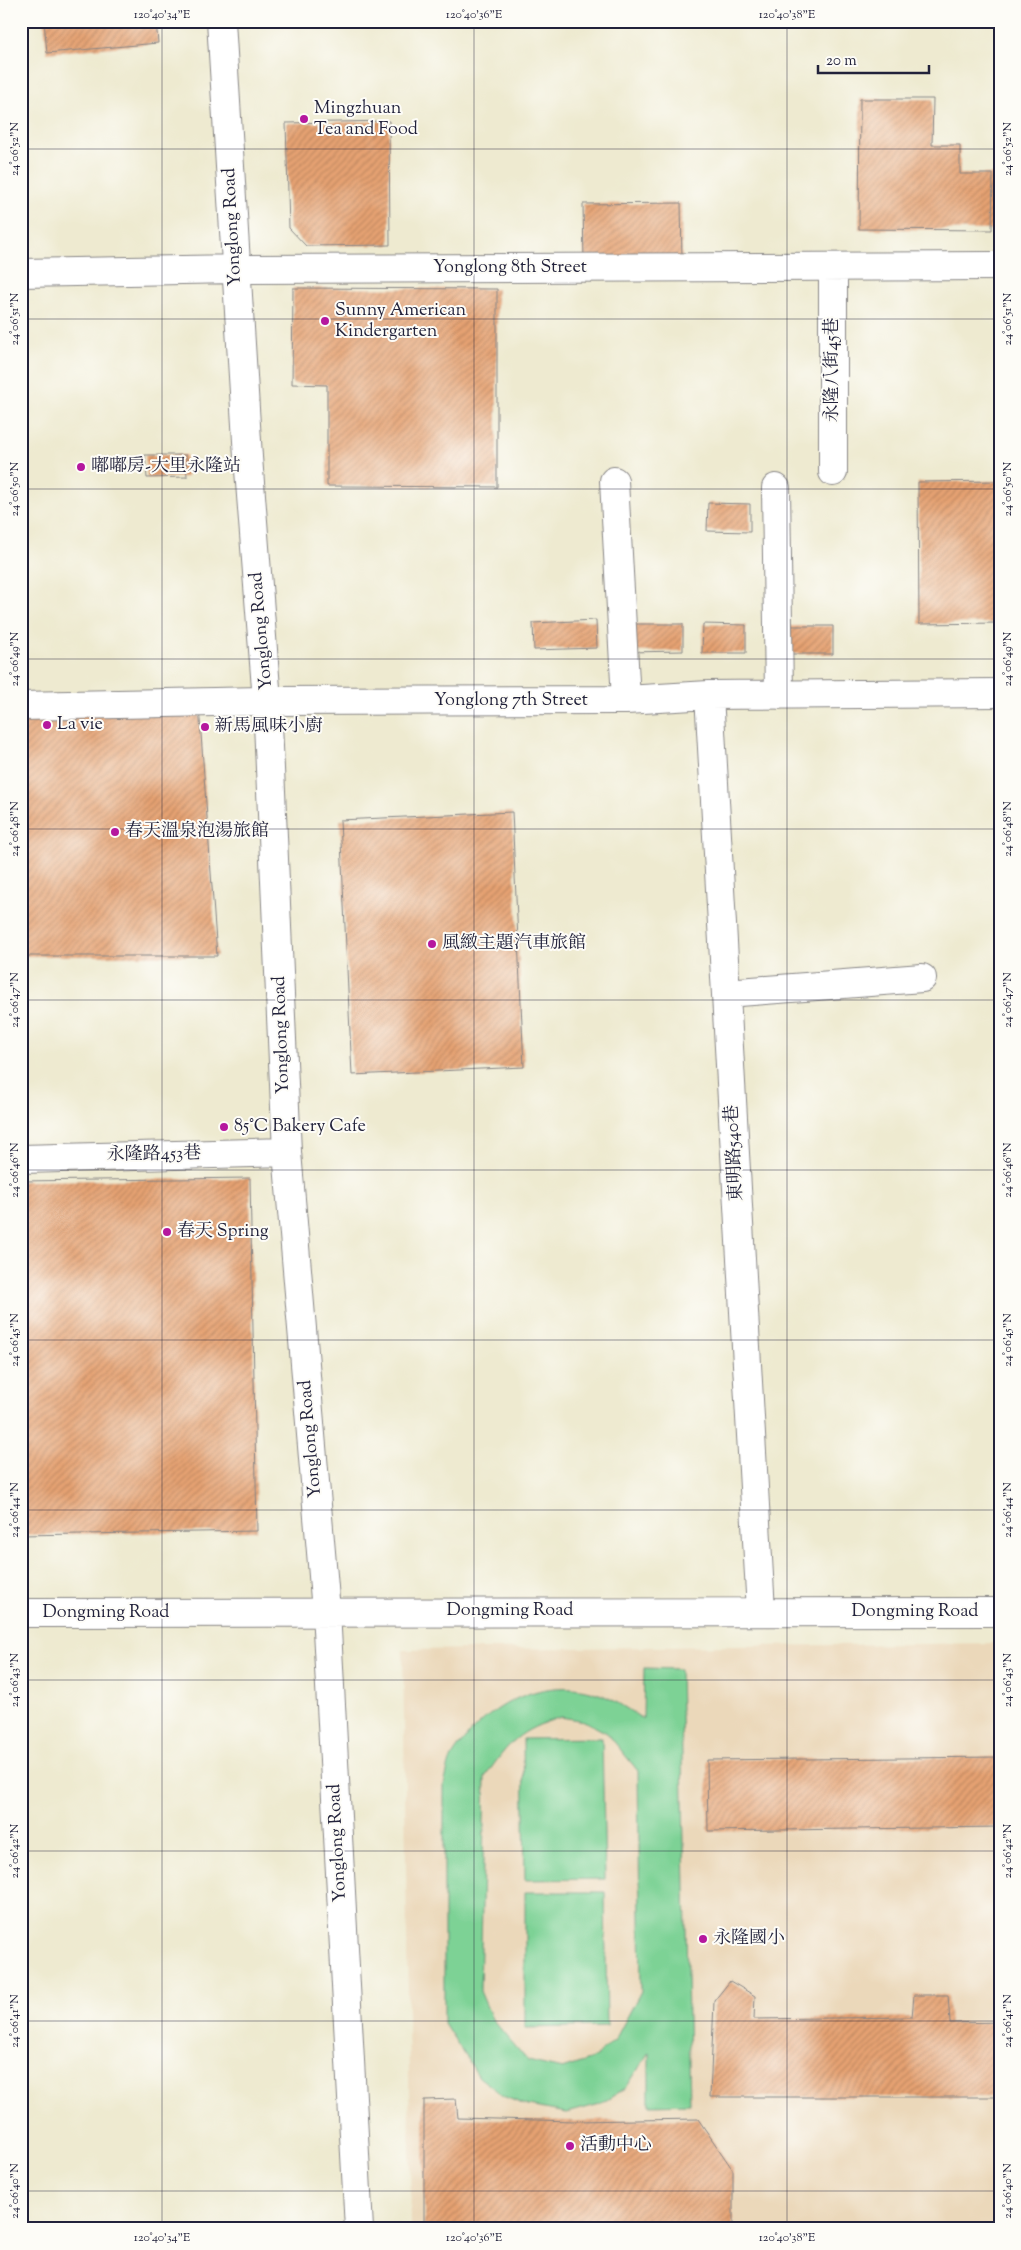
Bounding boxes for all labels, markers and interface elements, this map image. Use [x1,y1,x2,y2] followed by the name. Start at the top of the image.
[134,6,191,24] text: 120°40'34"E
[446,6,503,24] text: 120°40'36"E
[759,6,816,24] text: 120°40'38"E
[818,42,930,74] scale bar
[826,51,857,72] text: 20 m
[314,96,418,143] place label: Mingzhuan Tea and Food
[298,113,310,125] marker: Mingzhuan Tea and Food
[6,122,24,176] text: 24°06'52"N
[999,122,1017,176] text: 24°06'52"N
[217,167,249,287] street label: Yonglong Road
[433,255,587,281] street label: Yonglong 8th Street
[6,292,24,345] text: 24°06'51"N
[999,292,1017,345] text: 24°06'51"N
[335,298,467,345] place label: Sunny American Kindergarten
[319,315,331,327] marker: Sunny American Kindergarten
[820,317,846,423] street label: 永隆八街45巷
[91,454,241,480] place label: 嘟嘟房-大里永隆站
[6,461,24,516] text: 24°06'50"N
[75,461,87,473] marker: 嘟嘟房-大里永隆站
[999,461,1017,516] text: 24°06'50"N
[244,571,280,691] street label: Yonglong Road
[6,631,24,686] text: 24°06'49"N
[999,631,1017,686] text: 24°06'49"N
[434,688,588,714] street label: Yonglong 7th Street
[57,712,103,738] place label: La vie
[215,714,323,740] place label: 新馬風味小廚
[41,719,53,731] marker: La vie
[199,721,211,733] marker: 新馬風味小廚
[6,801,24,857] text: 24°06'48"N
[999,801,1017,857] text: 24°06'48"N
[125,819,269,845] place label: 春天溫泉泡湯旅館
[109,826,121,838] marker: 春天溫泉泡湯旅館
[442,931,586,957] place label: 風緻主題汽車旅館
[426,938,438,950] marker: 風緻主題汽車旅館
[6,972,24,1028] text: 24°06'47"N
[999,972,1017,1028] text: 24°06'47"N
[267,975,297,1095] street label: Yonglong Road
[719,1104,751,1202] street label: 東明路540巷
[234,1114,366,1140] place label: 85°C Bakery Cafe
[218,1121,230,1133] marker: 85°C Bakery Cafe
[107,1141,201,1169] street label: 永隆路453巷
[6,1142,24,1198] text: 24°06'46"N
[999,1142,1017,1198] text: 24°06'46"N
[177,1219,269,1245] place label: 春天 Spring
[161,1226,173,1238] marker: 春天 Spring
[6,1313,24,1367] text: 24°06'45"N
[999,1313,1017,1367] text: 24°06'45"N
[293,1379,329,1499] street label: Yonglong Road
[6,1482,24,1538] text: 24°06'44"N
[999,1482,1017,1538] text: 24°06'44"N
[447,1598,573,1624] street label: Dongming Road
[852,1599,978,1625] street label: Dongming Road
[43,1600,169,1626] street label: Dongming Road
[6,1652,24,1707] text: 24°06'43"N
[999,1652,1017,1707] text: 24°06'43"N
[322,1783,354,1903] street label: Yonglong Road
[6,1823,24,1878] text: 24°06'42"N
[999,1823,1017,1878] text: 24°06'42"N
[713,1926,785,1952] place label: 永隆國小
[697,1933,709,1945] marker: 永隆國小
[6,1994,24,2048] text: 24°06'41"N
[999,1994,1017,2048] text: 24°06'41"N
[580,2133,652,2159] place label: 活動中心
[564,2140,576,2152] marker: 活動中心
[6,2163,24,2219] text: 24°06'40"N
[999,2163,1017,2219] text: 24°06'40"N
[134,2229,191,2247] text: 120°40'34"E
[446,2229,503,2247] text: 120°40'36"E
[759,2229,816,2247] text: 120°40'38"E

